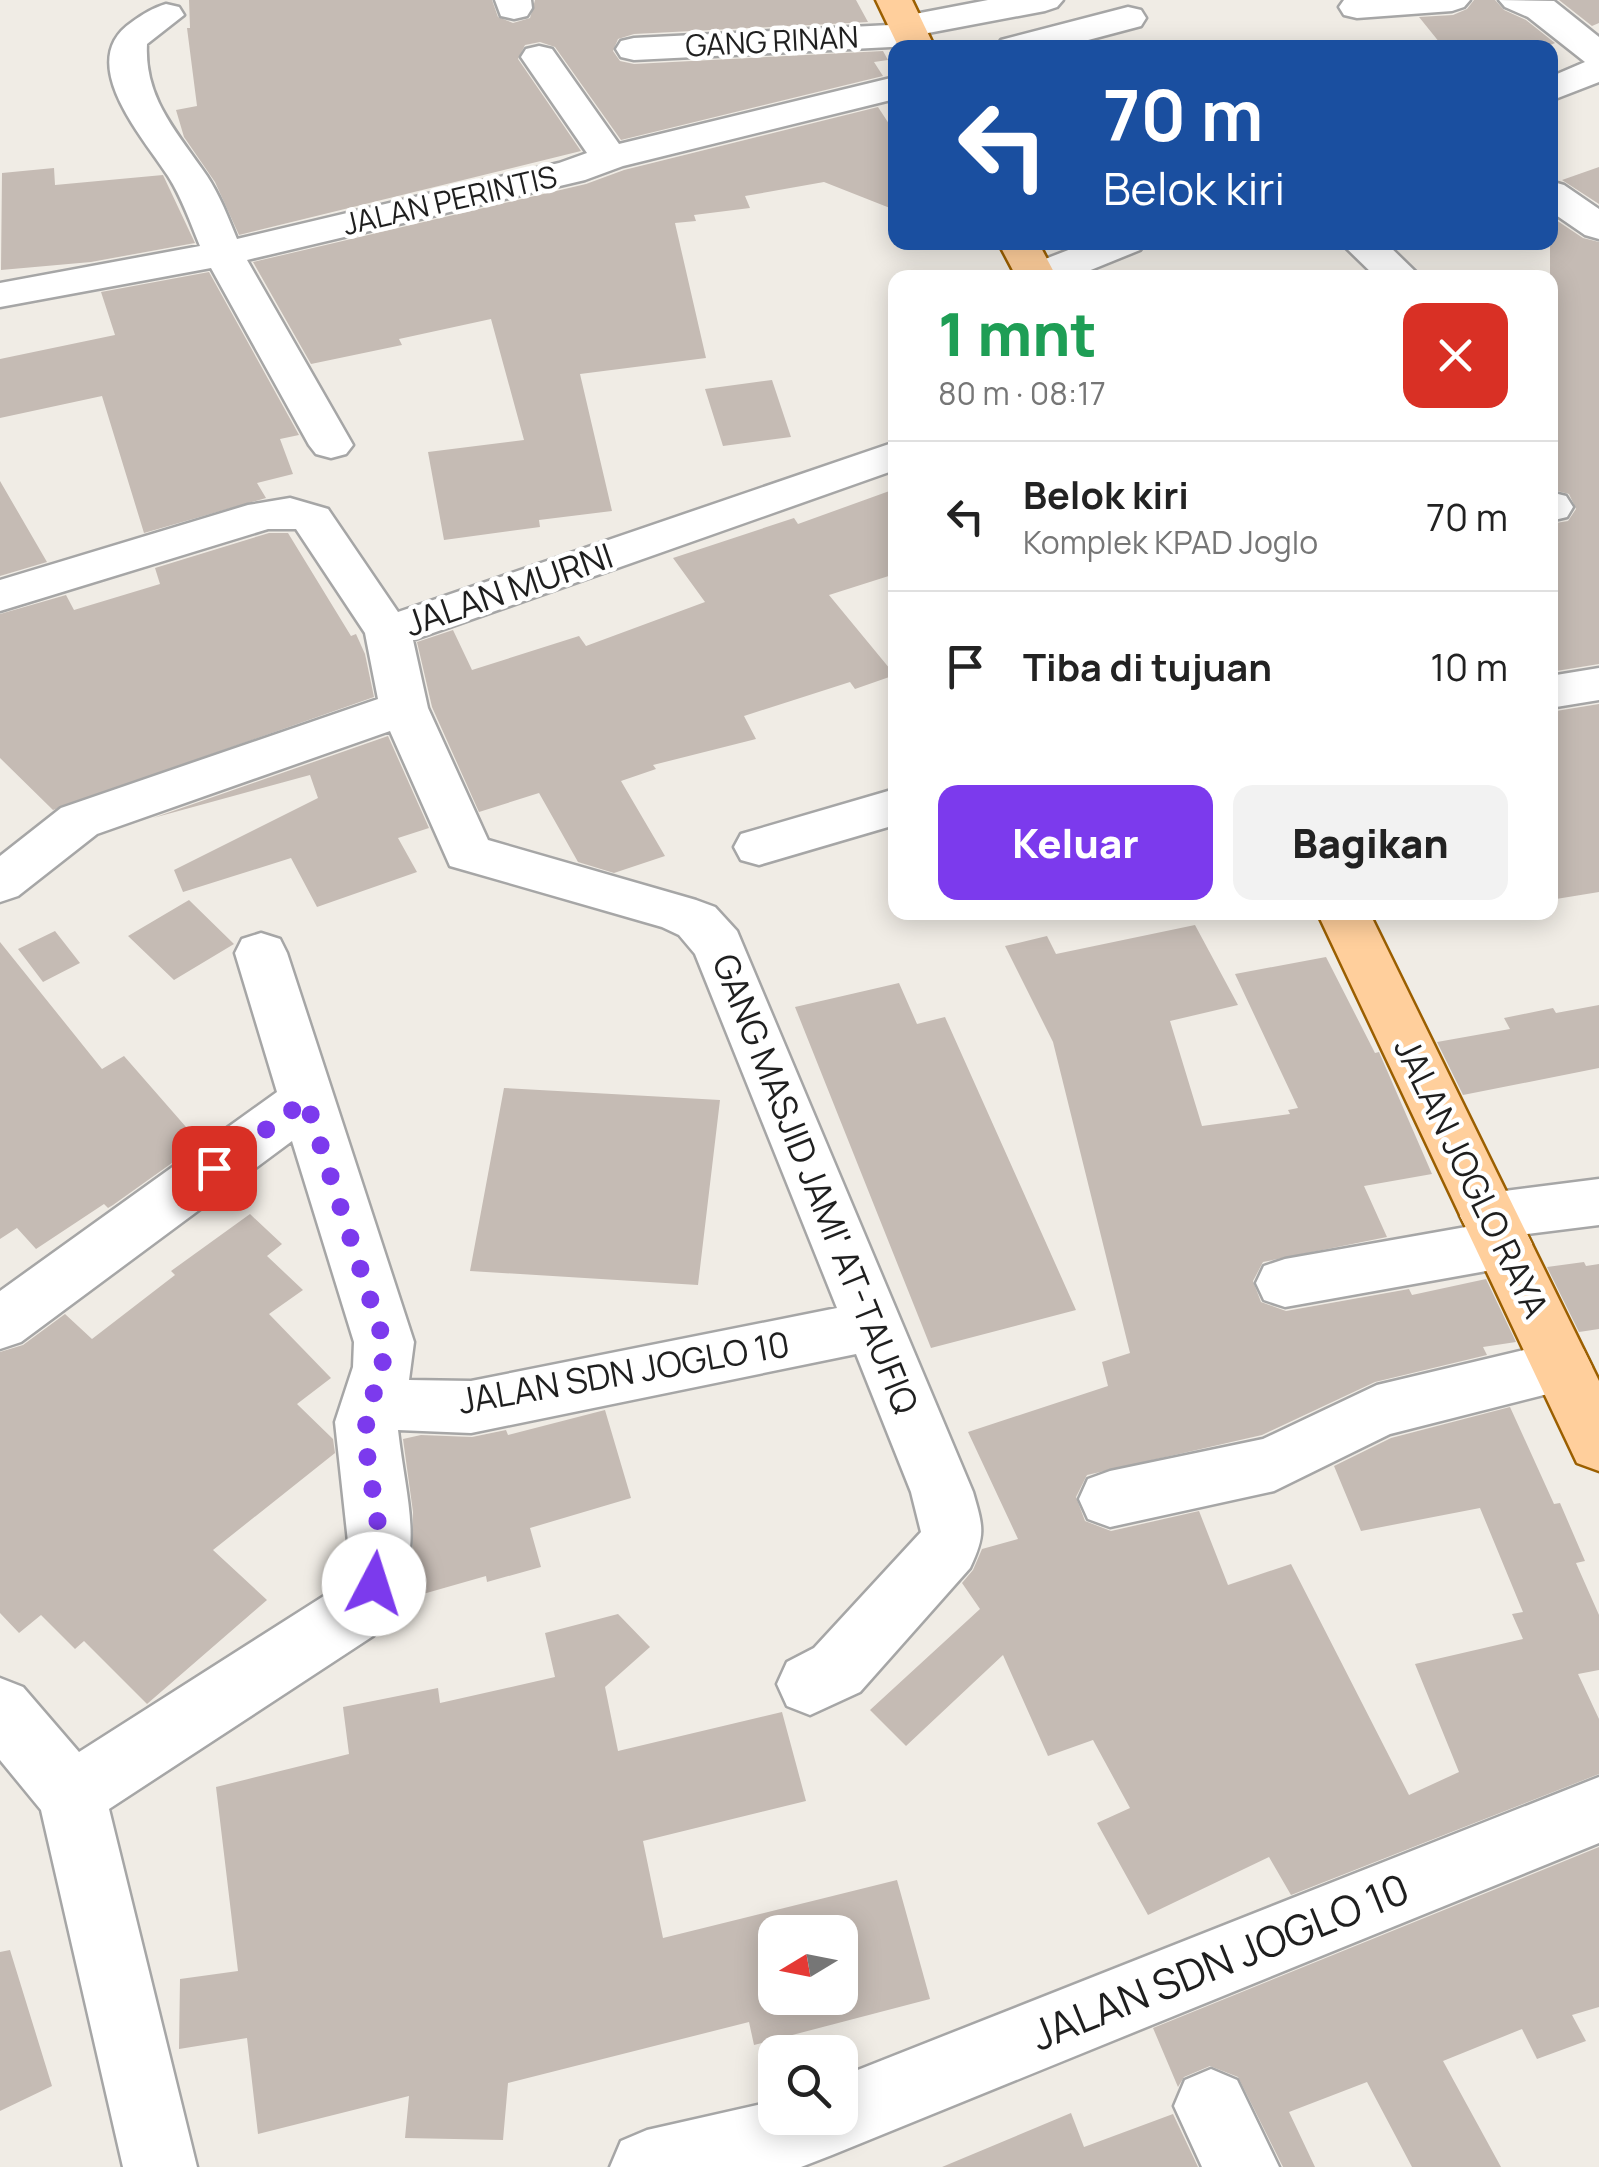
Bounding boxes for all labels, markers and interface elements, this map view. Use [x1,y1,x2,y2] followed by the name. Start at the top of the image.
[684,15,860,66] street label: GANG RINAN
[1103,66,1263,162] text: 70 m
[938,80,1068,210] icon: left
[339,155,561,244] street label: JALAN PERINTIS
[1103,157,1285,219] text: Belok kiri
[938,292,1097,374] text: 1 mnt
[1403,303,1508,408] button: close
[938,371,1106,415] text: 80 m · 08:17
[1023,468,1189,520] text: Belok kiri
[938,489,993,544] icon: left
[1426,490,1508,542] text: 70 m
[1023,520,1318,564] text: Komplek KPAD Joglo
[398,531,619,647] street label: JALAN MURNI
[938,639,993,694] icon: arrive
[1023,640,1272,692] text: Tiba di tujuan
[1430,640,1508,692] text: 10 m
[938,785,1213,900] button: Keluar
[1233,785,1508,900] button: Bagikan
[702,947,930,1421] street label: GANG MASJID JAMI' AT-TAUFIQ
[1383,1030,1560,1325] street label: JALAN JOGLO RAYA
[172,1126,257,1211] pin
[187,1141,242,1196] icon: arrive
[454,1319,793,1425] street label: JALAN SDN JOGLO 10
[322,1532,426,1636] position arrow
[1022,1859,1417,2063] street label: JALAN SDN JOGLO 10
[758,1915,858,2015] north arrow
[758,1915,858,2135] map controls
[758,2035,858,2135] button: search

